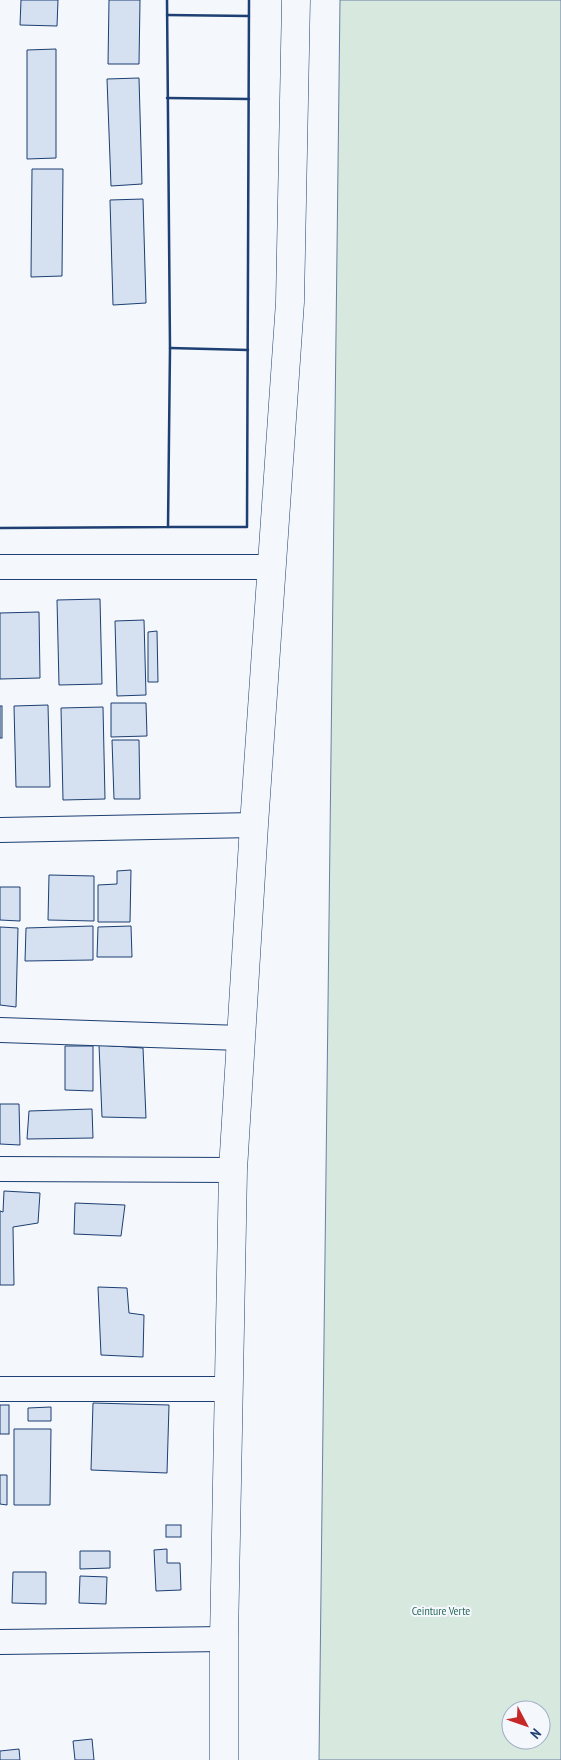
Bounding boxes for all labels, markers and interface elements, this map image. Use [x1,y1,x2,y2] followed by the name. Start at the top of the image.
[412,1603,470,1618] park label: Ceinture Verte
[501,1700,551,1750] north arrow
[527,1725,545,1742] text: N

